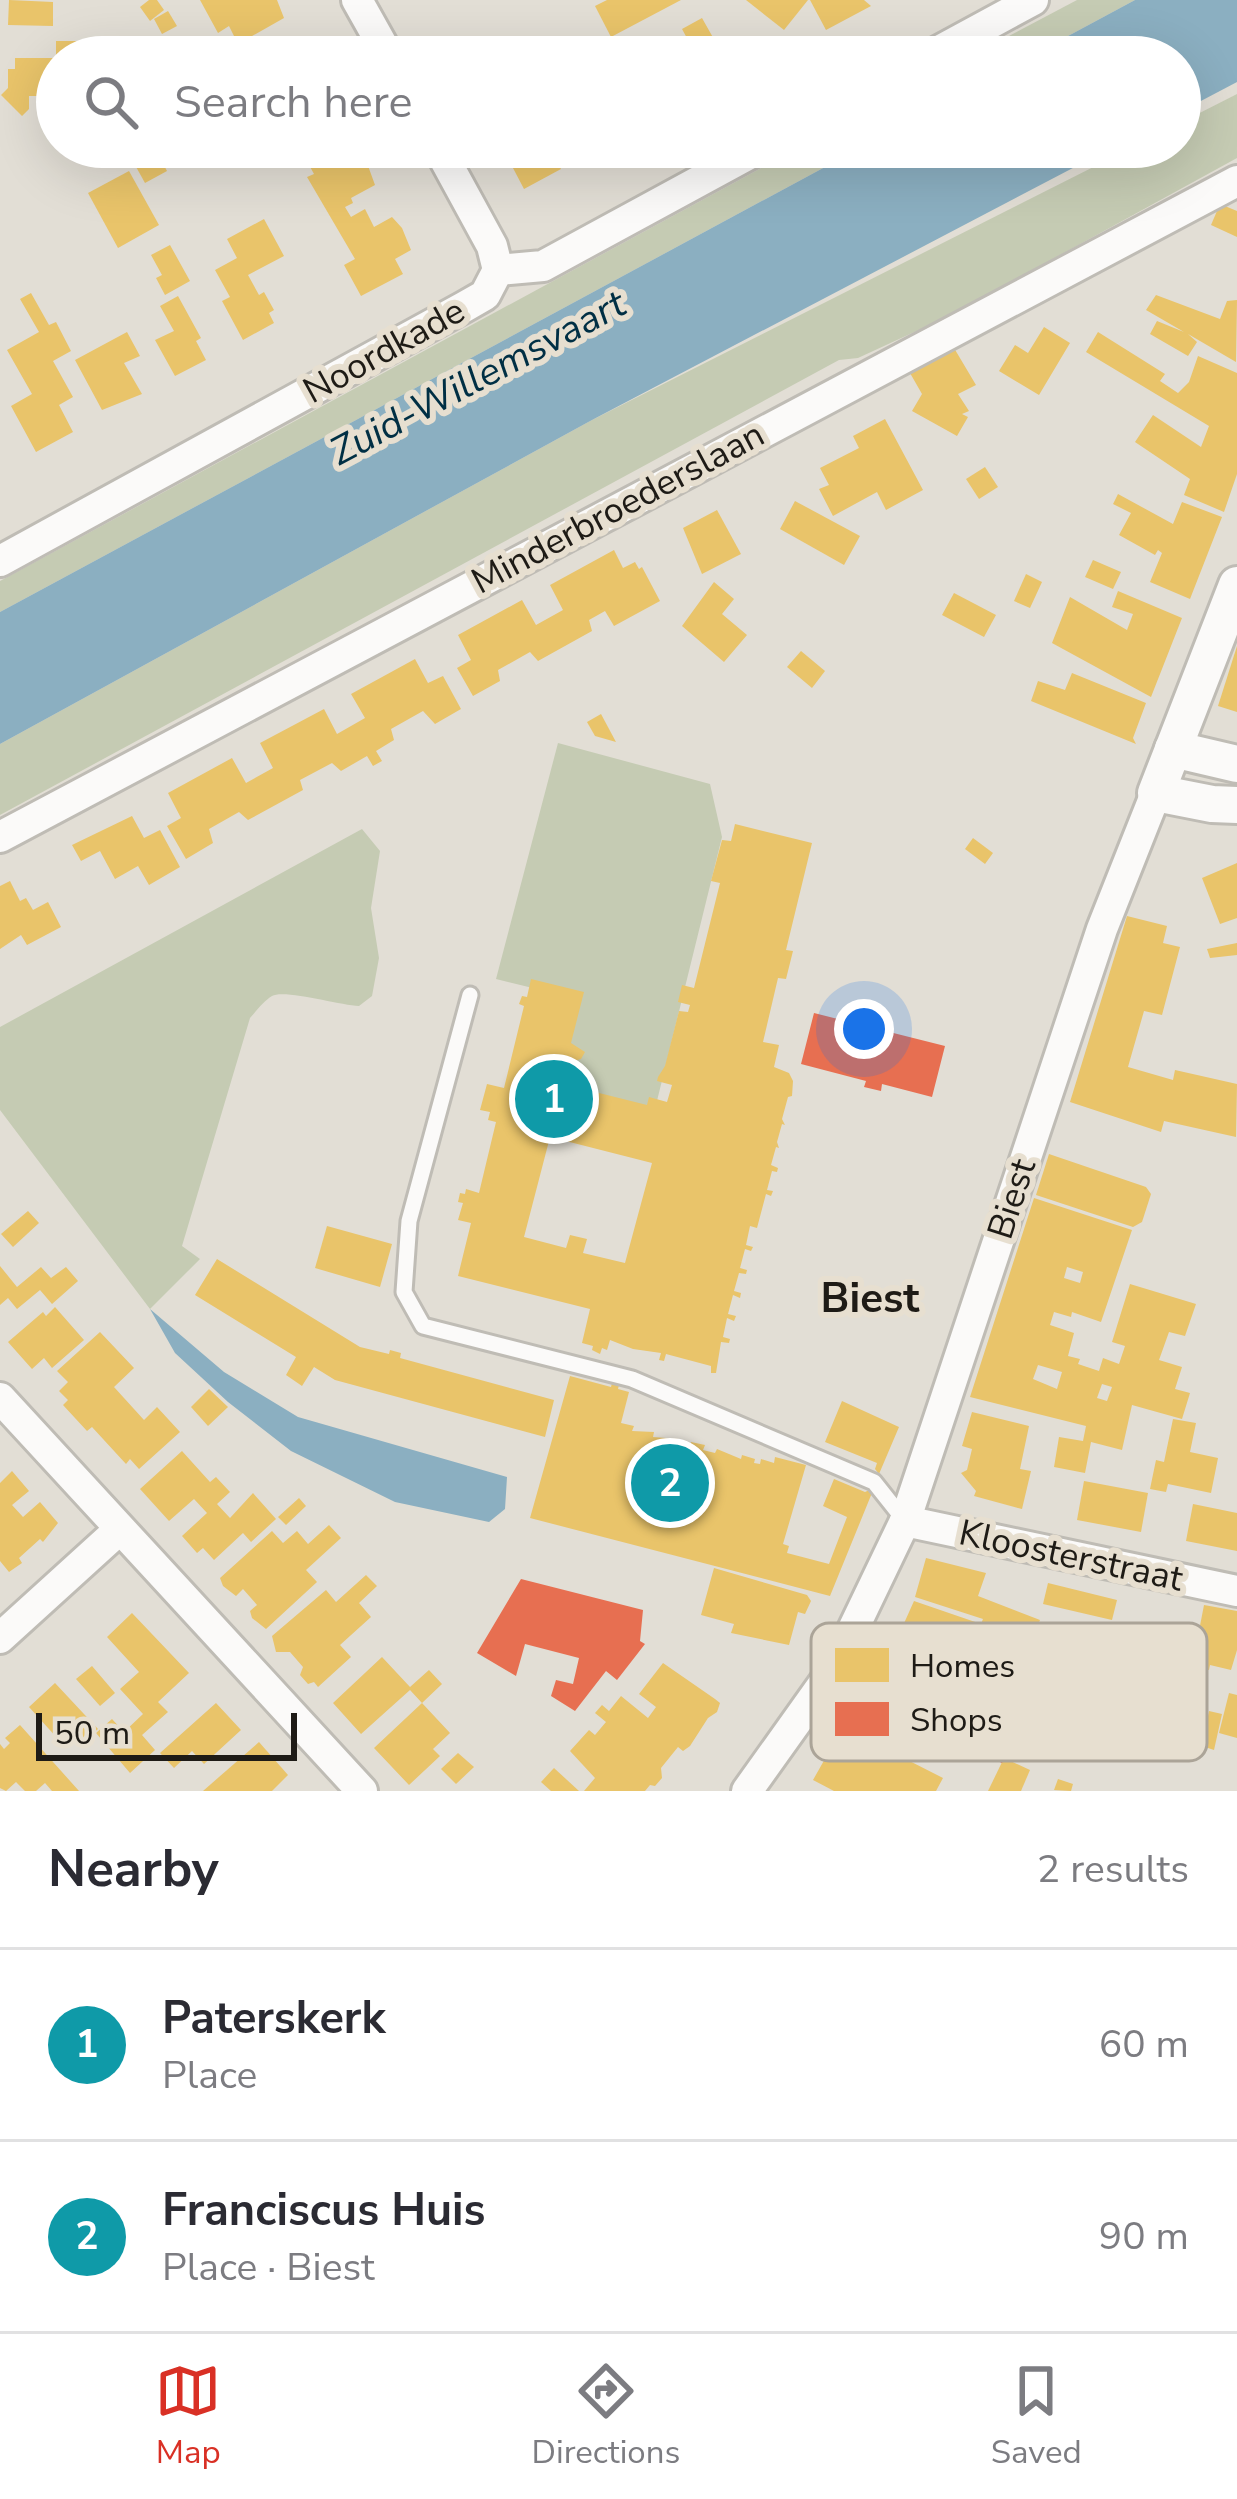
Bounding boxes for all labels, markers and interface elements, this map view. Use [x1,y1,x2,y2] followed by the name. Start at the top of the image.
[36,36,1201,168] search box
[78,69,144,135] icon: search
[174,72,413,133] text: Search here
[321,277,636,478] water label: Zuid-Willemsvaart
[295,287,473,415] street label: Noordkade
[463,410,773,606] street label: Minderbroederslaan
[834,999,894,1059] your location
[515,1054,593,1144] pin: 1
[976,1152,1048,1245] street label: Biest
[821,1270,920,1327] district label: Biest
[631,1438,709,1528] pin: 2
[955,1508,1188,1604] street label: Kloosterstraat
[811,1623,1207,1761] legend
[910,1644,1015,1689] text: Homes
[910,1698,1003,1743] text: Shops
[36,1707,297,1760] scale bar
[54,1711,130,1756] text: 50 m
[48,1834,219,1904] text: Nearby
[1037,1843,1189,1896] text: 2 results
[162,1988,386,2049] text: Paterskerk
[75,2018,99,2071] text: 1
[1099,2018,1189,2071] text: 60 m
[162,2049,257,2102] text: Place
[162,2180,486,2241] text: Franciscus Huis
[75,2210,99,2263] text: 2
[1099,2210,1189,2263] text: 90 m
[162,2241,375,2294] text: Place · Biest
[155,2358,221,2475] tab: Map
[532,2358,680,2475] tab: Directions
[991,2358,1082,2475] tab: Saved

